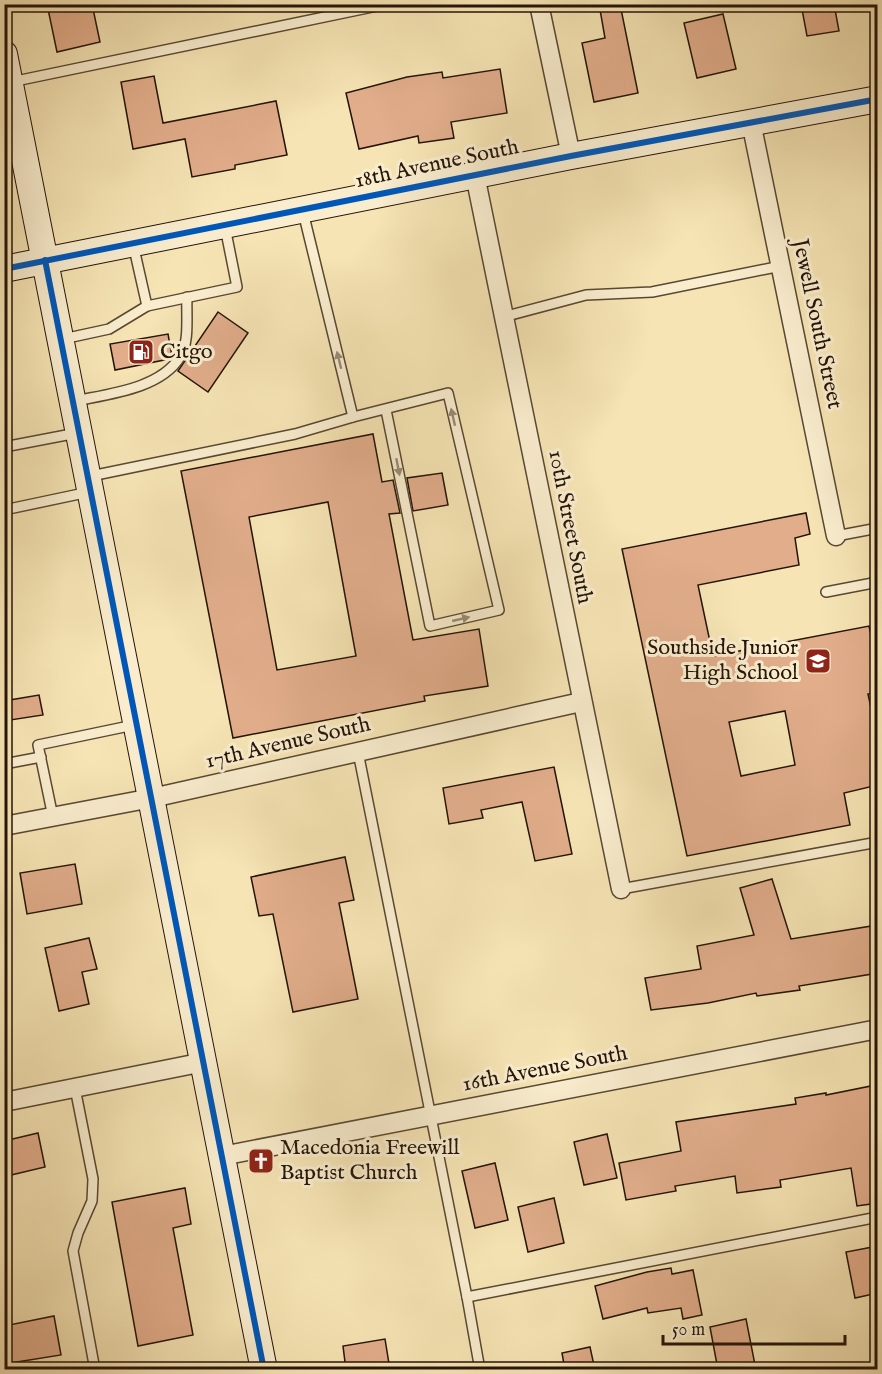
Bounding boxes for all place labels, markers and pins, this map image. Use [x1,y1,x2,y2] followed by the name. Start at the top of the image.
[126,337,156,367] fuel station icon: Citgo
[160,338,213,366] place label: Citgo
[647,634,798,687] place label: Southside Junior High School
[803,646,833,676] school or university icon: Southside Junior High School
[280,1134,460,1187] place label: Macedonia Freewill Baptist Church
[246,1146,276,1176] church icon: Macedonia Freewill Baptist Church

